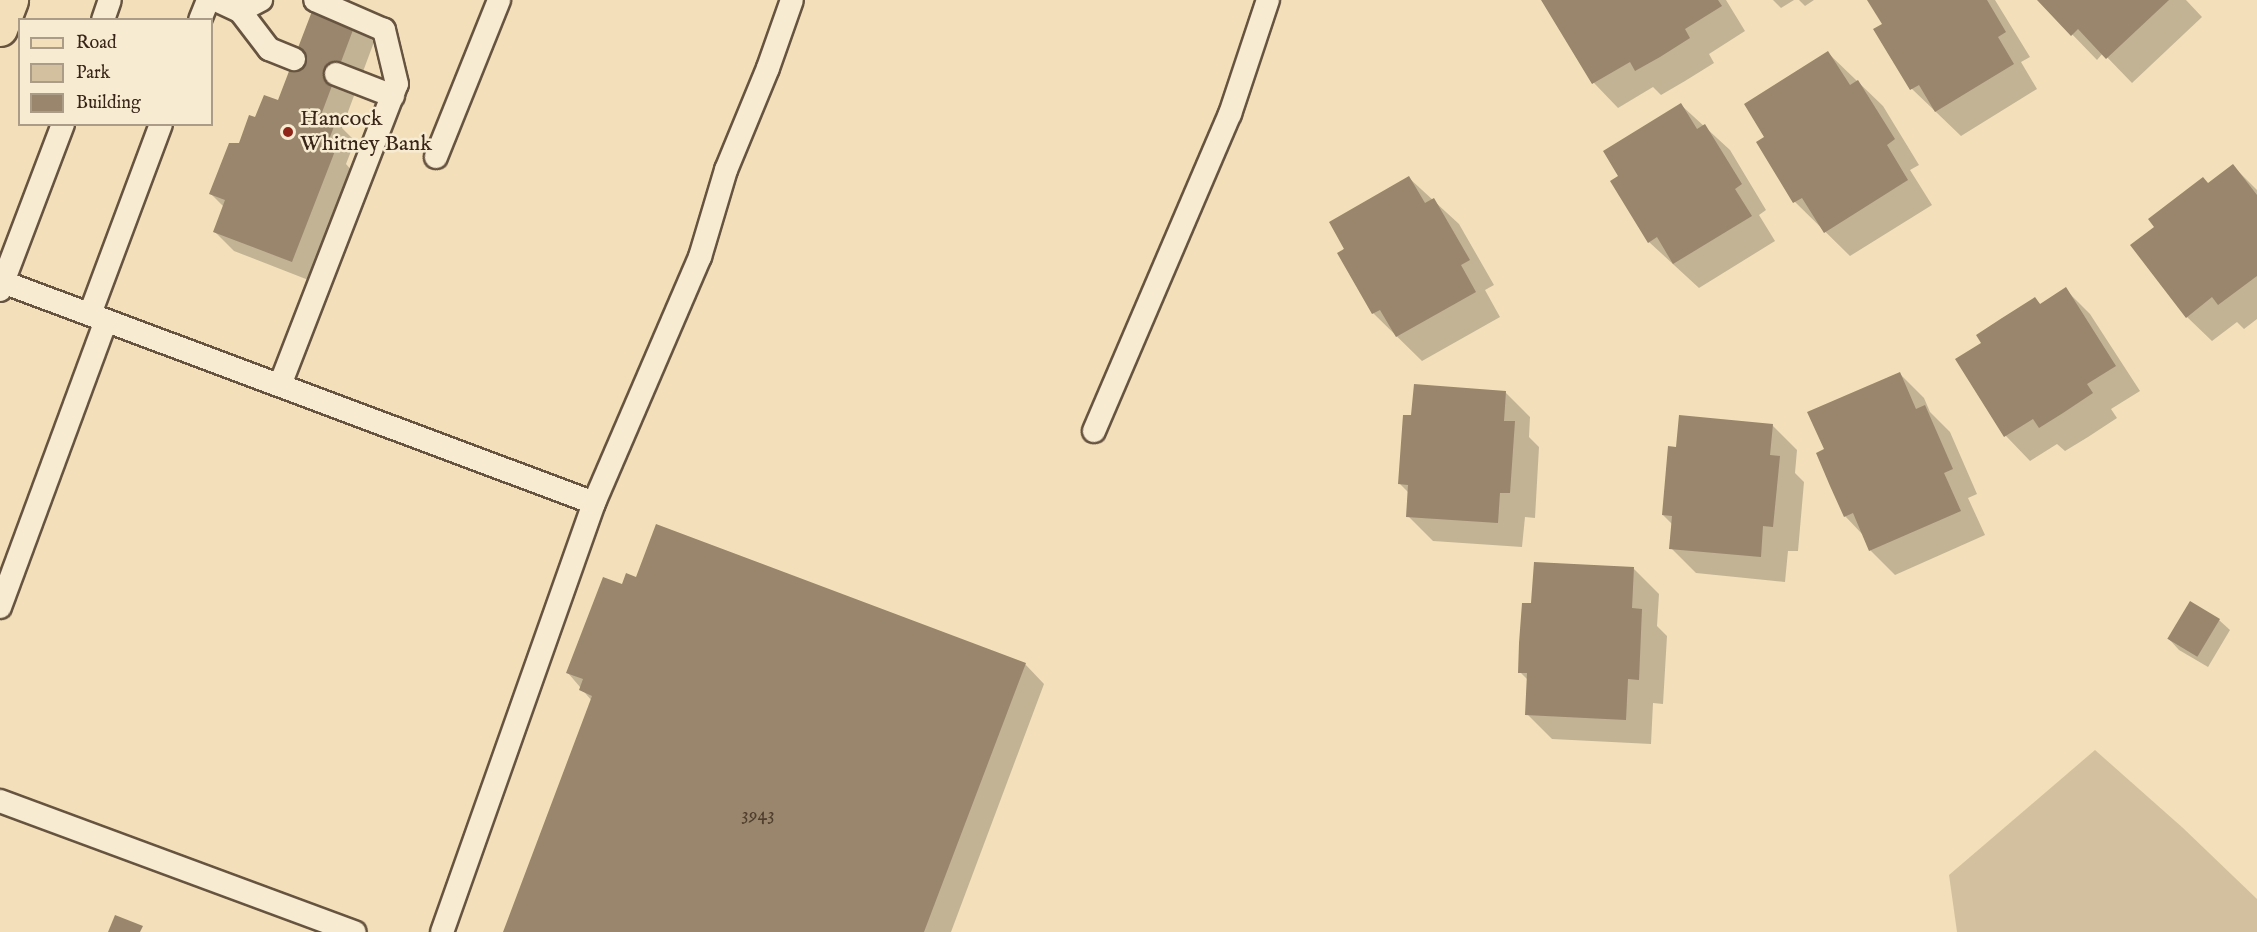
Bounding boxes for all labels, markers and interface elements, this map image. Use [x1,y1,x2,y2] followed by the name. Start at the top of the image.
[18,18,213,126] legend
[76,32,117,55] text: Road
[76,62,110,85] text: Park
[76,92,141,115] text: Building
[300,106,432,158] place label: Hancock Whitney Bank
[281,125,295,139] marker: Hancock Whitney Bank
[741,802,775,826] house number: 3943

